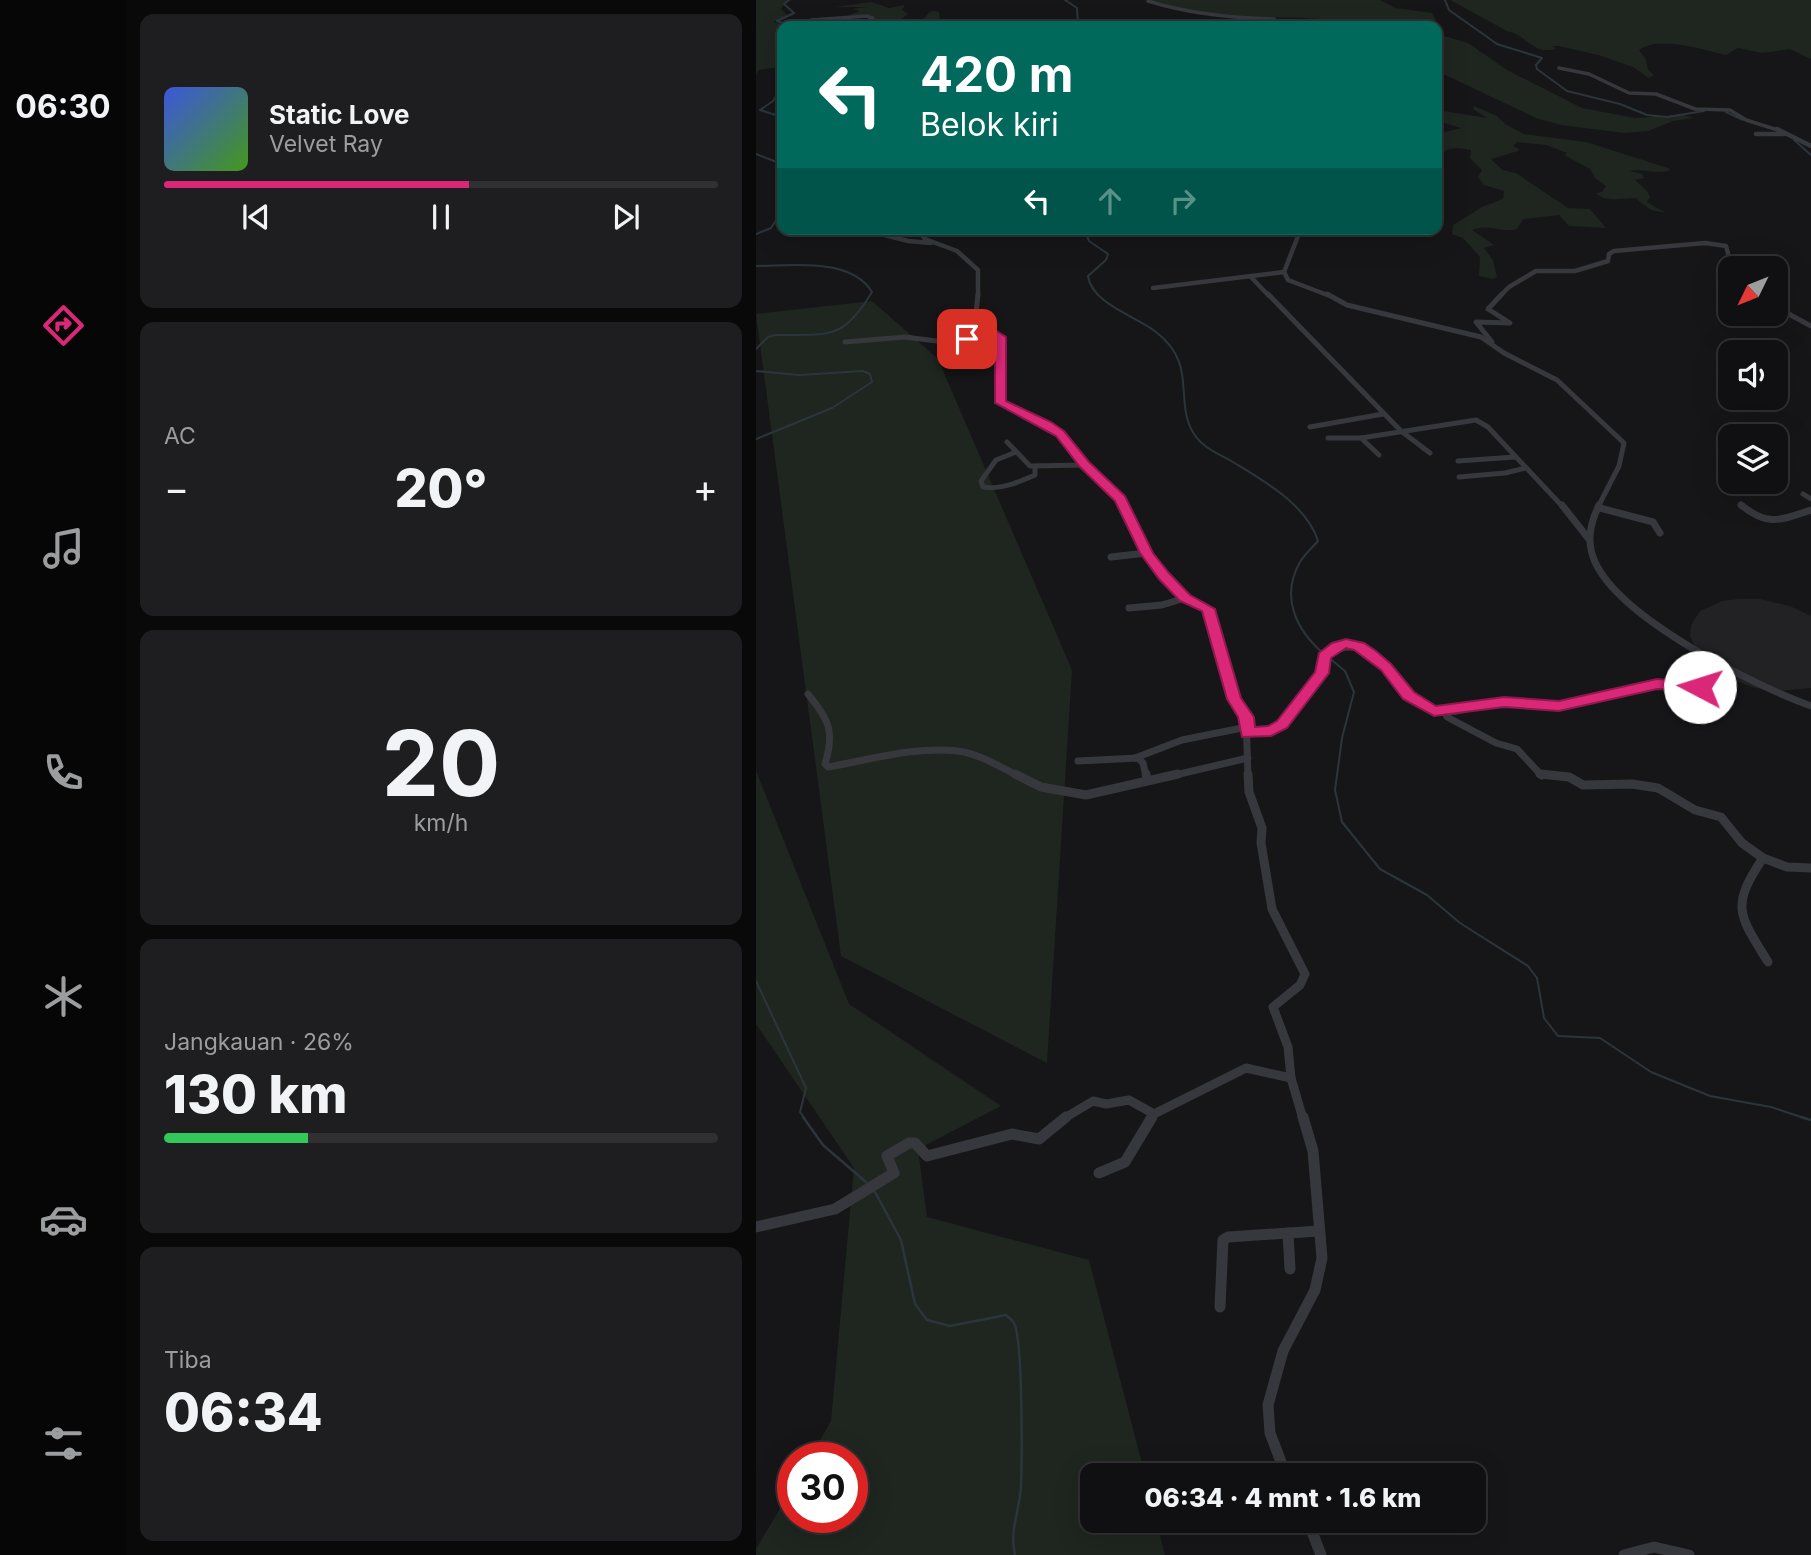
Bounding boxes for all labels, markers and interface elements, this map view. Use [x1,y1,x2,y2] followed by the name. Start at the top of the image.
[920,45,1073,104] text: 420 m
[805,49,896,140] icon: left
[15,87,111,126] text: 06:30
[269,99,410,130] text: Static Love
[920,105,1059,144] text: Belok kiri
[269,130,383,158] text: Velvet Ray
[1018,182,1056,220] icon: left
[1091,182,1129,220] icon: ahead
[1164,182,1202,220] icon: right
[237,198,275,236] icon: previous
[422,198,460,236] icon: pause
[607,198,645,236] icon: next
[1718,256,1788,326] north arrow
[1718,256,1788,494] map controls
[39,301,88,350] icon: directions
[937,309,997,369] pin
[948,320,986,358] icon: arrive
[1718,340,1788,410] button: sound
[164,422,196,450] text: AC
[1718,424,1788,494] button: layers
[394,457,488,520] text: 20°
[164,465,189,511] text: −
[693,465,718,511] text: +
[39,524,88,573] icon: music
[1663,650,1737,724] position arrow
[382,708,500,818] text: 20
[39,748,88,797] icon: phone
[414,809,468,837] text: km/h
[39,972,88,1021] icon: climate
[164,1028,354,1056] text: Jangkauan · 26%
[164,1063,348,1126] text: 130 km
[39,1195,88,1244] icon: car
[164,1346,212,1374] text: Tiba
[164,1381,323,1444] text: 06:34
[39,1419,88,1468] icon: filters
[777,1442,868,1533] speed limit sign: 30
[1145,1482,1421,1513] text: 06:34 · 4 mnt · 1.6 km

